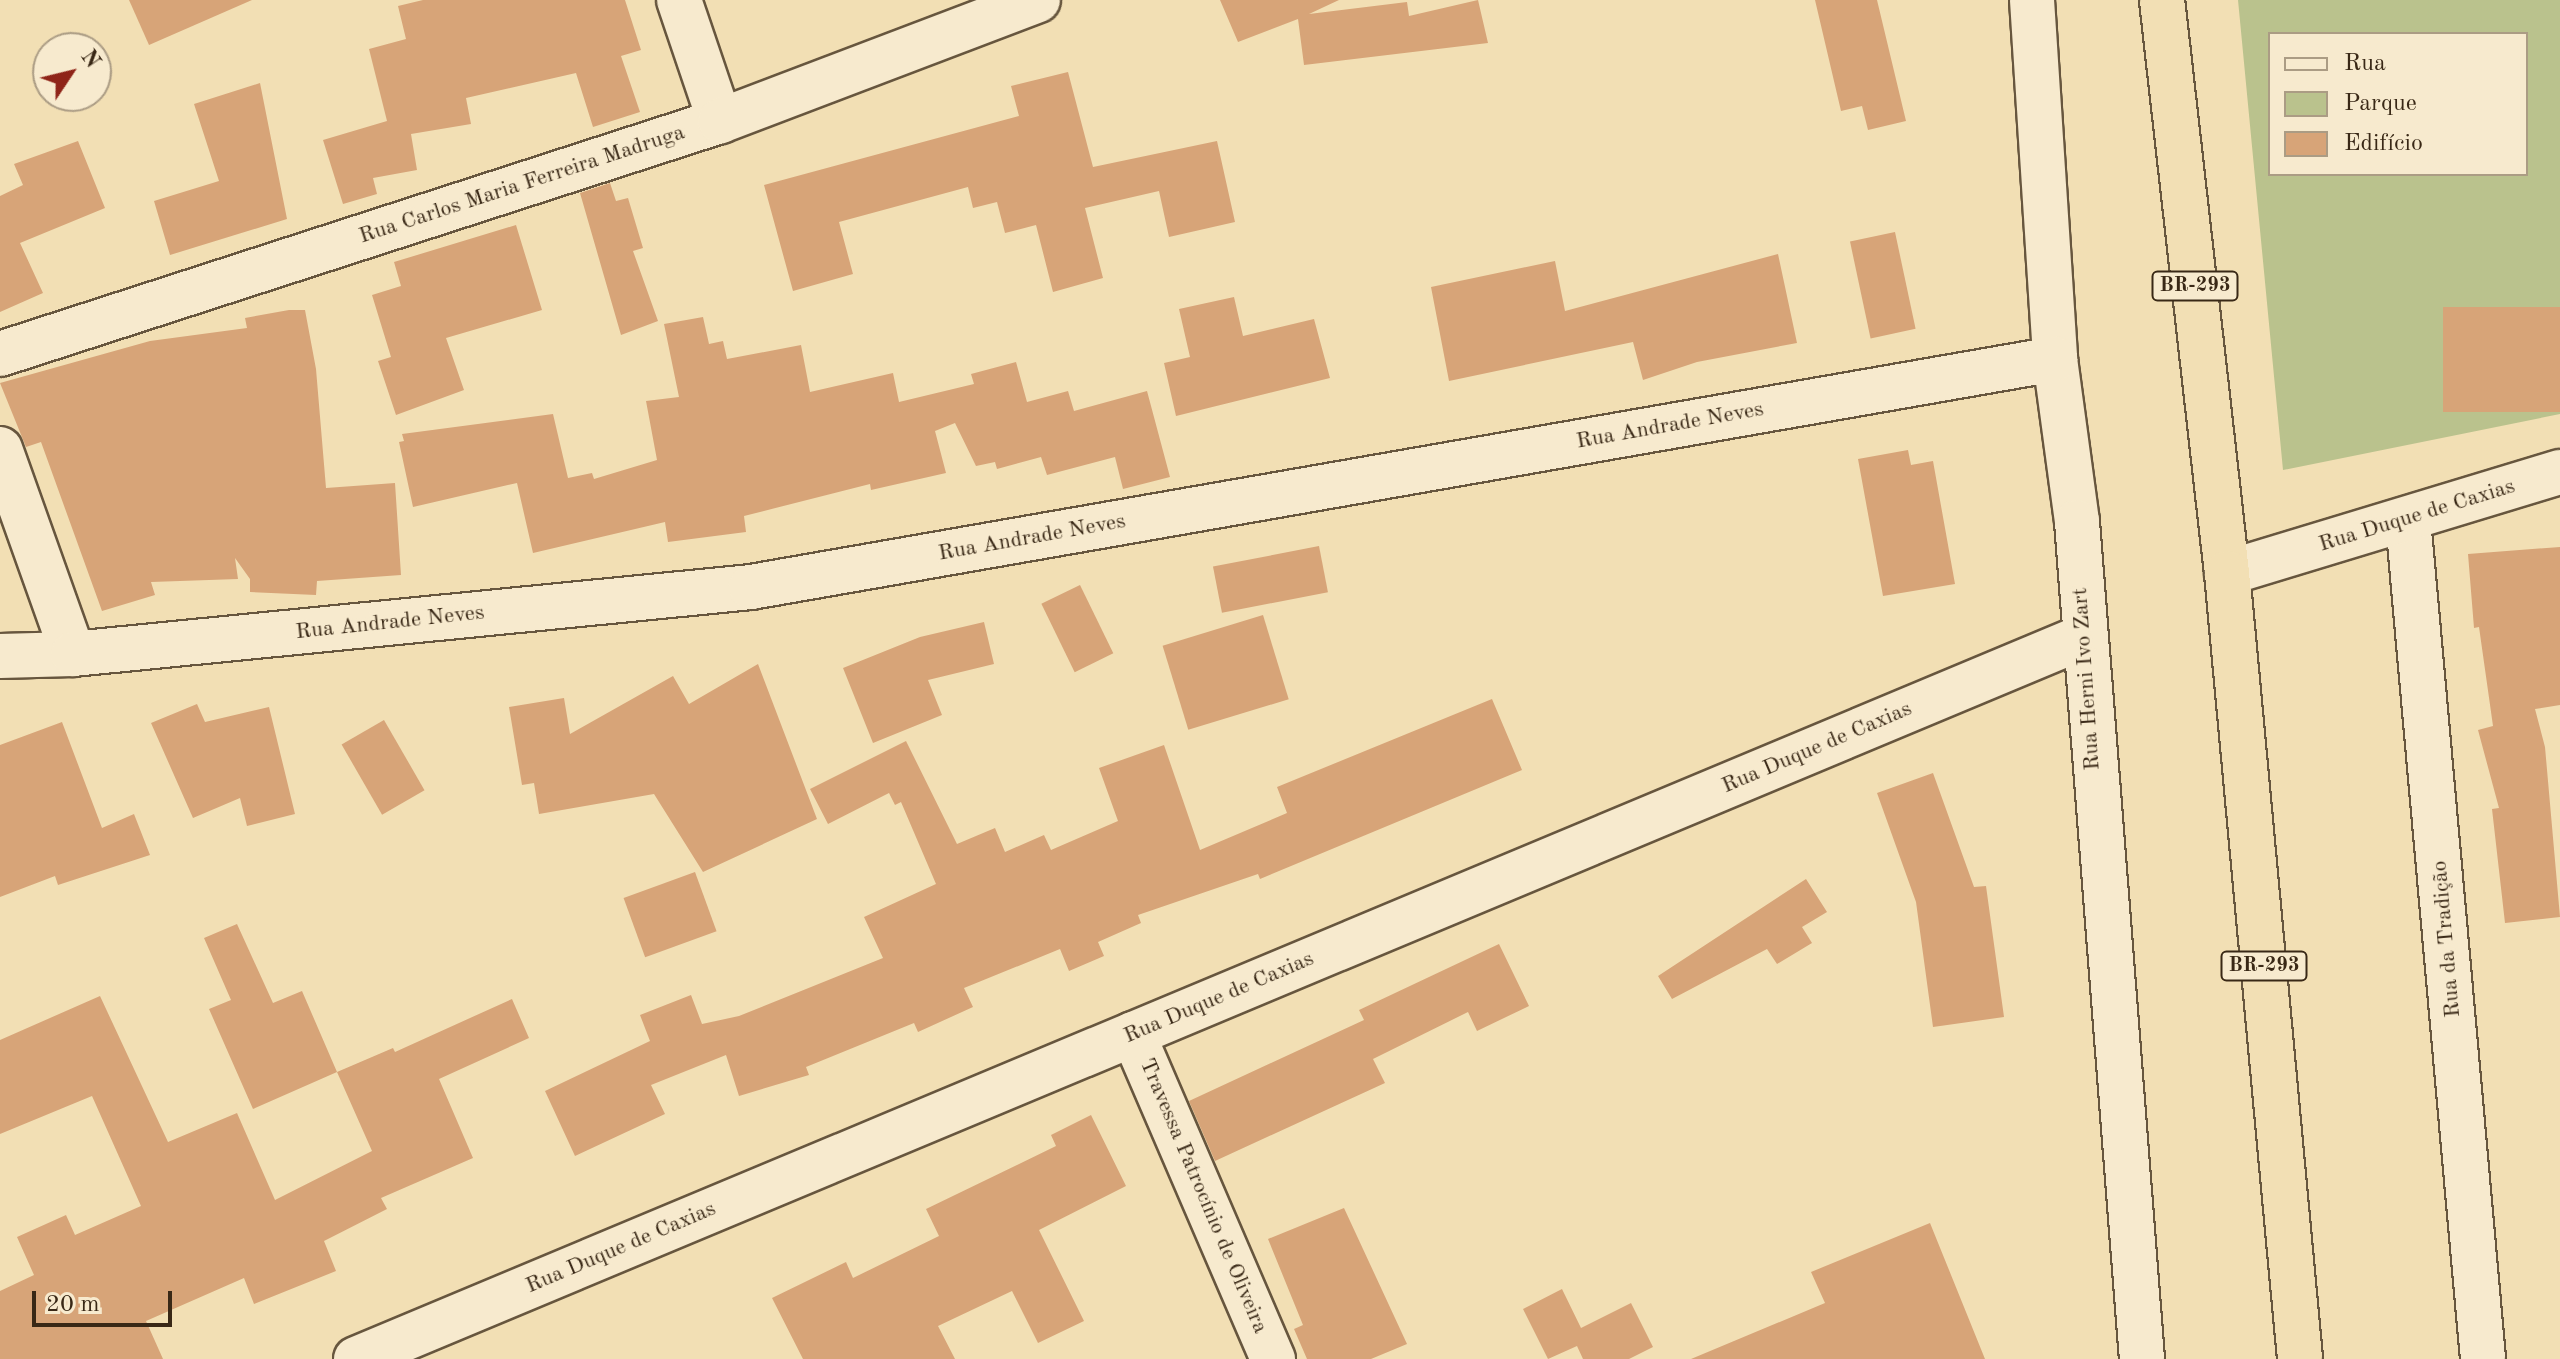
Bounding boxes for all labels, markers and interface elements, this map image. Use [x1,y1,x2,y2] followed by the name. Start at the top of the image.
[32,32,112,112] north arrow
[2268,32,2528,176] legend
[76,46,104,73] text: N
[2344,52,2386,76] text: Rua
[2344,92,2417,116] text: Parque
[356,120,688,250] street label: Rua Carlos Maria Ferreira Madruga
[2344,132,2423,156] text: Edifício
[2151,270,2239,302] road number: BR-293
[1574,397,1766,455] street label: Rua Andrade Neves
[2316,474,2518,558] street label: Rua Duque de Caxias
[936,509,1128,567] street label: Rua Andrade Neves
[2067,587,2107,771] street label: Rua Herni Ivo Zart
[294,600,486,646] street label: Rua Andrade Neves
[1718,696,1916,800] street label: Rua Duque de Caxias
[2427,859,2467,1019] street label: Rua da Tradição
[1120,946,1318,1050] street label: Rua Duque de Caxias
[2220,950,2308,982] road number: BR-293
[1133,1054,1273,1338] street label: Travessa Patrocínio de Oliveira
[522,1196,720,1300] street label: Rua Duque de Caxias
[36,1275,176,1325] scale bar
[46,1293,100,1317] text: 20 m

